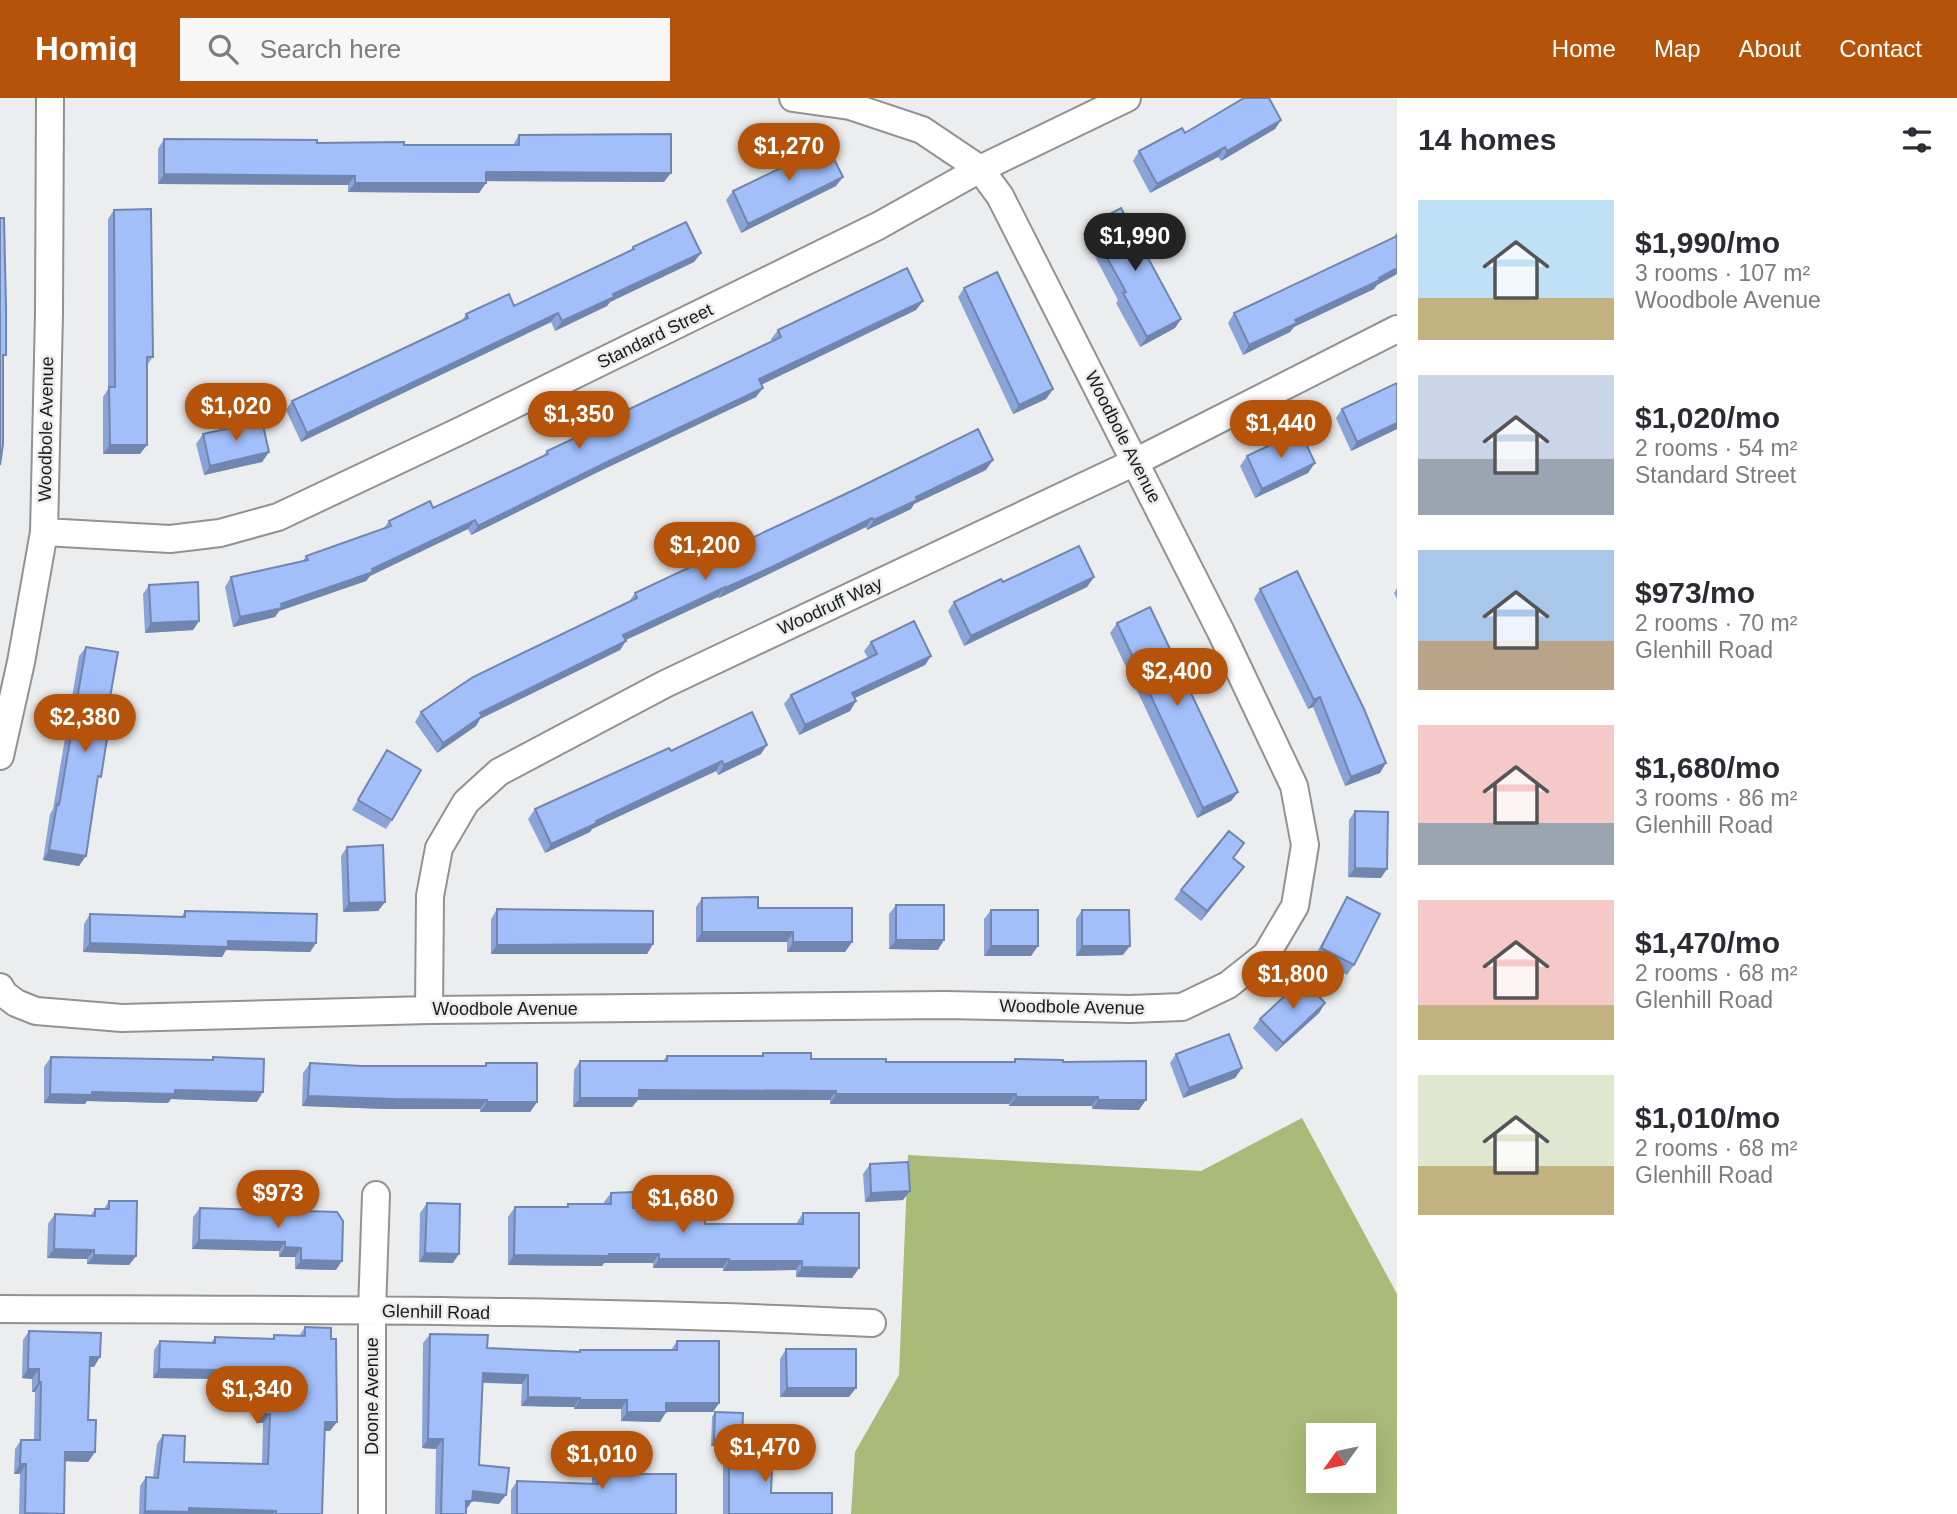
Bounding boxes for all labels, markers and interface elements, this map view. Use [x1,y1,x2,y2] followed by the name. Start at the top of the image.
[180,18,670,81] search box
[35,30,138,67] text: Homiq
[204,30,242,68] icon: search
[260,34,401,64] text: Search here
[1552,35,1616,62] text: Home
[1654,35,1701,62] text: Map
[1739,35,1801,62] text: About
[1839,35,1922,62] text: Contact
[1898,121,1936,159] icon: filters
[732,123,846,183] pin: $1,270
[1418,123,1556,156] text: 14 homes
[754,133,824,159] text: $1,270
[1078,214,1192,273] pin: $1,990
[1100,223,1170,249] text: $1,990
[1635,226,1780,259] text: $1,990/mo
[1474,228,1558,312] icon: home
[1635,260,1810,286] text: 3 rooms · 107 m²
[1635,287,1821,313] text: Woodbole Avenue
[594,299,716,373] street label: Standard Street
[35,356,57,502] street label: Woodbole Avenue
[1081,368,1165,506] street label: Woodbole Avenue
[179,384,293,443] pin: $1,020
[522,392,636,451] pin: $1,350
[201,393,271,419] text: $1,020
[1224,400,1338,460] pin: $1,440
[544,401,614,427] text: $1,350
[1635,401,1780,434] text: $1,020/mo
[1474,403,1558,487] icon: home
[1246,410,1316,436] text: $1,440
[1635,435,1797,461] text: 2 rooms · 54 m²
[1635,462,1796,488] text: Standard Street
[648,522,762,582] pin: $1,200
[670,532,740,558] text: $1,200
[775,573,885,639] street label: Woodruff Way
[1635,576,1755,609] text: $973/mo
[1474,578,1558,662] icon: home
[1635,610,1797,636] text: 2 rooms · 70 m²
[1635,637,1773,663] text: Glenhill Road
[1120,648,1234,708] pin: $2,400
[1142,658,1212,684] text: $2,400
[28,694,142,754] pin: $2,380
[50,704,120,730] text: $2,380
[1635,751,1780,784] text: $1,680/mo
[1474,753,1558,837] icon: home
[1635,785,1797,811] text: 3 rooms · 86 m²
[1635,812,1773,838] text: Glenhill Road
[1635,926,1780,959] text: $1,470/mo
[1474,928,1558,1012] icon: home
[1236,951,1350,1011] pin: $1,800
[1635,960,1797,986] text: 2 rooms · 68 m²
[1258,961,1328,987] text: $1,800
[1635,987,1773,1013] text: Glenhill Road
[999,996,1145,1018] street label: Woodbole Avenue
[432,999,578,1019] street label: Woodbole Avenue
[1635,1101,1780,1134] text: $1,010/mo
[1474,1103,1558,1187] icon: home
[1635,1135,1797,1161] text: 2 rooms · 68 m²
[1635,1162,1773,1188] text: Glenhill Road
[237,1170,319,1230] pin: $973
[626,1176,740,1235] pin: $1,680
[252,1180,304,1206] text: $973
[648,1185,718,1211] text: $1,680
[382,1301,490,1323] street label: Glenhill Road
[362,1337,382,1455] street label: Doone Avenue
[200,1366,314,1426] pin: $1,340
[222,1376,292,1402] text: $1,340
[1306,1423,1376,1493] north arrow
[1306,1423,1376,1493] map controls
[708,1424,822,1484] pin: $1,470
[545,1432,659,1491] pin: $1,010
[730,1434,800,1460] text: $1,470
[567,1441,637,1467] text: $1,010

